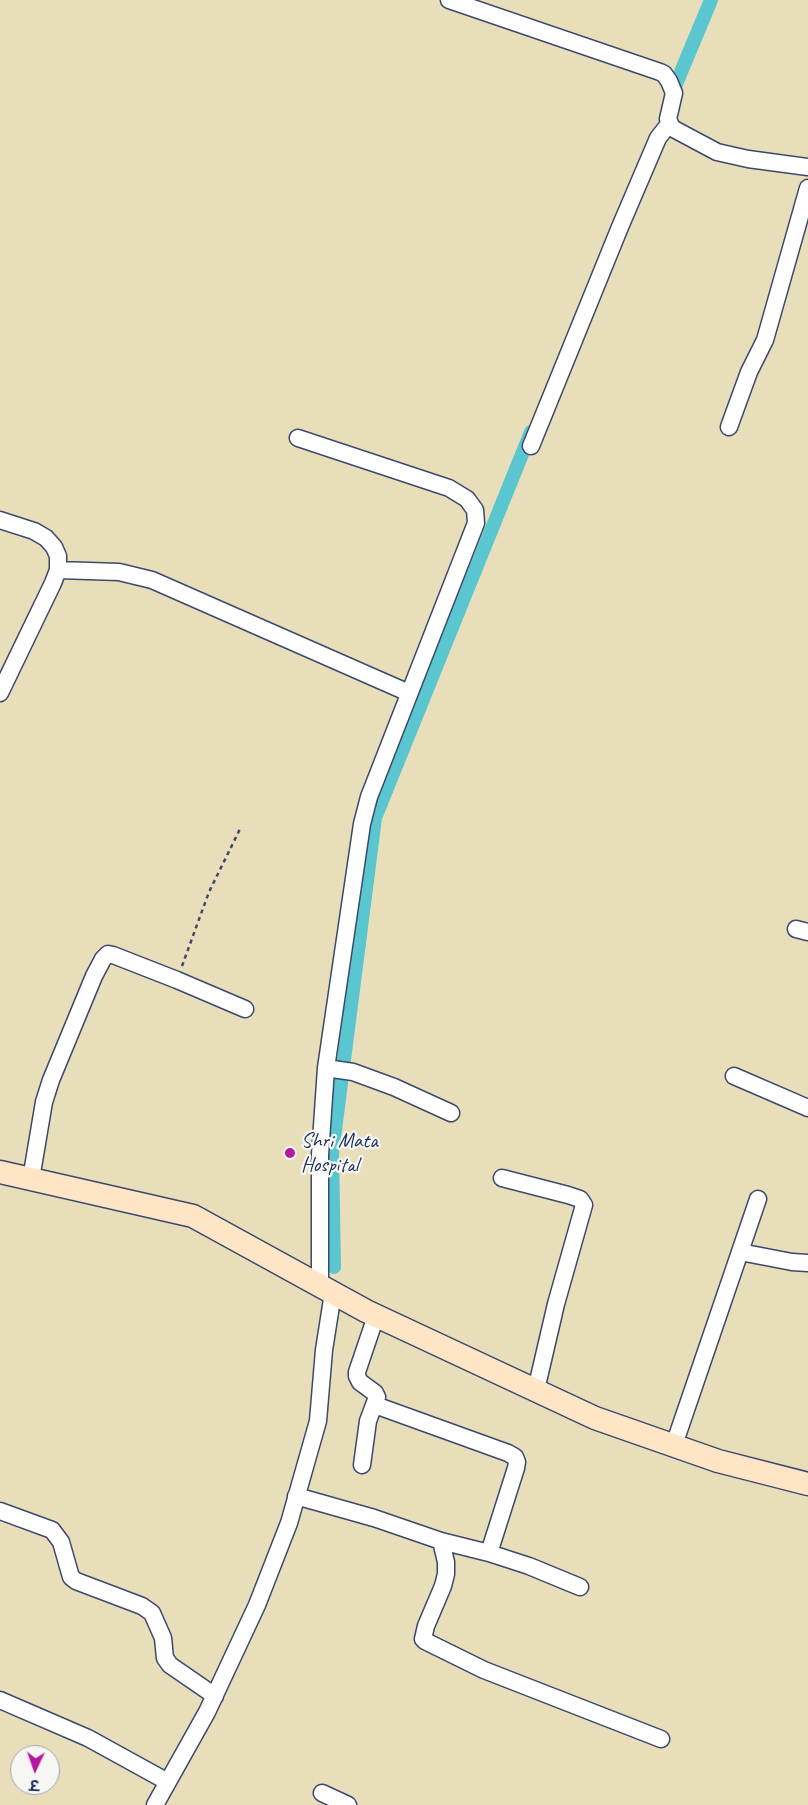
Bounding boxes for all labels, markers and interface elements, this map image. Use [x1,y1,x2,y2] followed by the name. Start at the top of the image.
[301,1128,378,1178] place label: Shri Mata Hospital
[283,1146,297,1160] marker: Shri Mata Hospital
[10,1745,60,1795] north arrow
[29,1776,39,1793] text: उ

